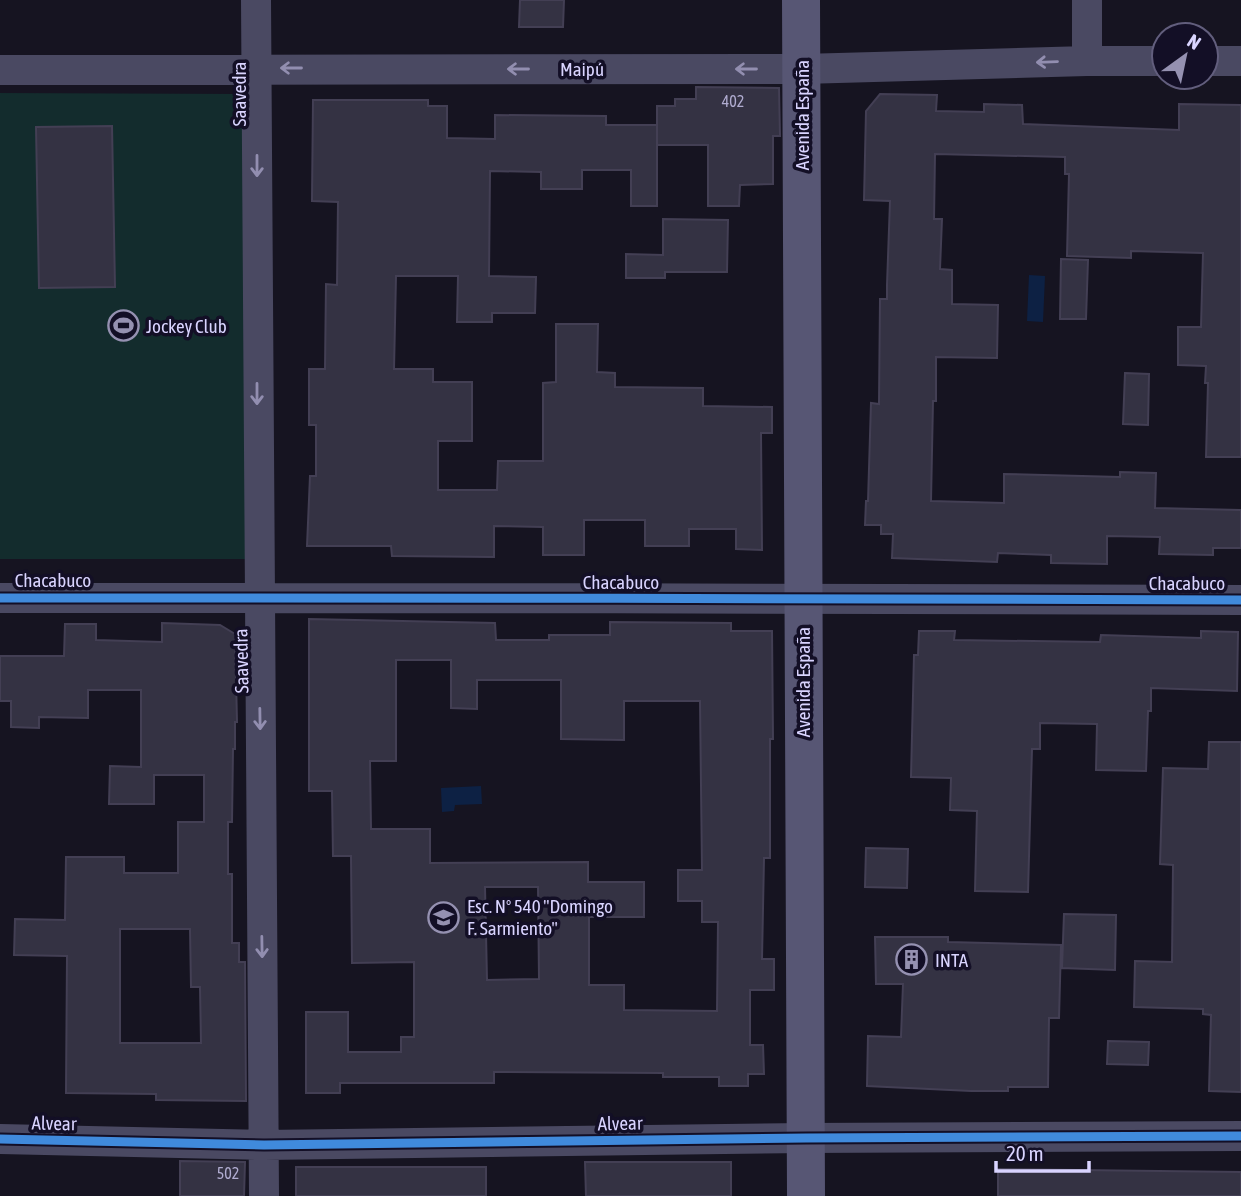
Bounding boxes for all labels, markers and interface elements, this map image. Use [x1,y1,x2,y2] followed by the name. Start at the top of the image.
[1150,21,1220,91] north arrow
[1184,29,1205,54] text: N
[1036,55,1059,68] one-way arrow
[560,58,604,80] street label: Maipú
[791,60,813,170] street label: Avenida España
[280,61,303,75] one-way arrow
[228,62,250,126] street label: Saavedra
[507,62,530,76] one-way arrow
[735,62,758,76] one-way arrow
[722,92,744,110] house number: 402
[250,154,263,177] one-way arrow
[106,309,140,343] sports icon: Jockey Club
[146,315,227,337] place label: Jockey Club
[251,382,264,405] one-way arrow
[15,569,91,591] street label: Chacabuco
[583,571,659,593] street label: Chacabuco
[1149,572,1225,594] street label: Chacabuco
[792,627,814,737] street label: Avenida España
[229,628,253,694] street label: Saavedra
[253,707,266,730] one-way arrow
[467,895,613,939] place label: Esc. N° 540 "Domingo F. Sarmiento"
[427,900,461,934] school or university icon: Esc. N° 540 "Domingo F. Sarmiento"
[255,935,269,958] one-way arrow
[895,943,929,977] building icon: INTA
[935,949,969,971] place label: INTA
[31,1112,77,1134] street label: Alvear
[597,1112,643,1134] street label: Alvear
[996,1130,1089,1174] scale bar
[1006,1141,1044,1165] text: 20 m
[217,1164,239,1182] house number: 502

